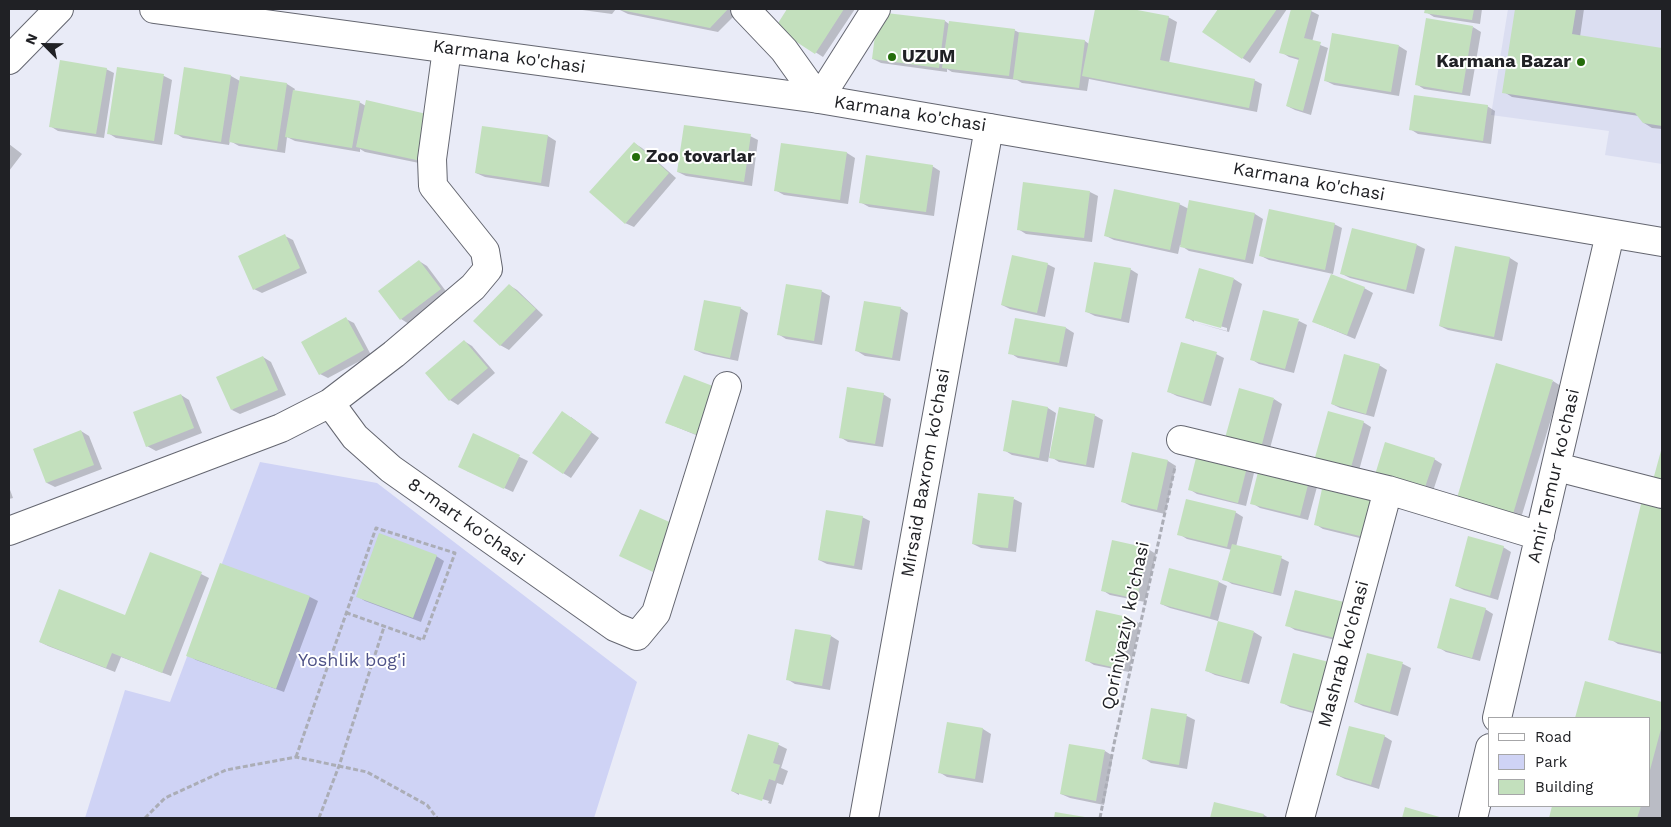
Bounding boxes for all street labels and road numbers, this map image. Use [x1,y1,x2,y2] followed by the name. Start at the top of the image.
[431,36,587,78] street label: Karmana ko'chasi
[832,91,988,137] street label: Karmana ko'chasi
[1231,158,1387,206] street label: Karmana ko'chasi
[897,367,955,579] street label: Mirsaid Baxrom ko'chasi
[1523,387,1585,565] street label: Amir Temur ko'chasi
[403,474,529,570] street label: 8-mart ko'chasi
[1098,540,1154,712] street label: Qoriniyaziy ko'chasi
[1314,578,1374,730] street label: Mashrab ko'chasi

